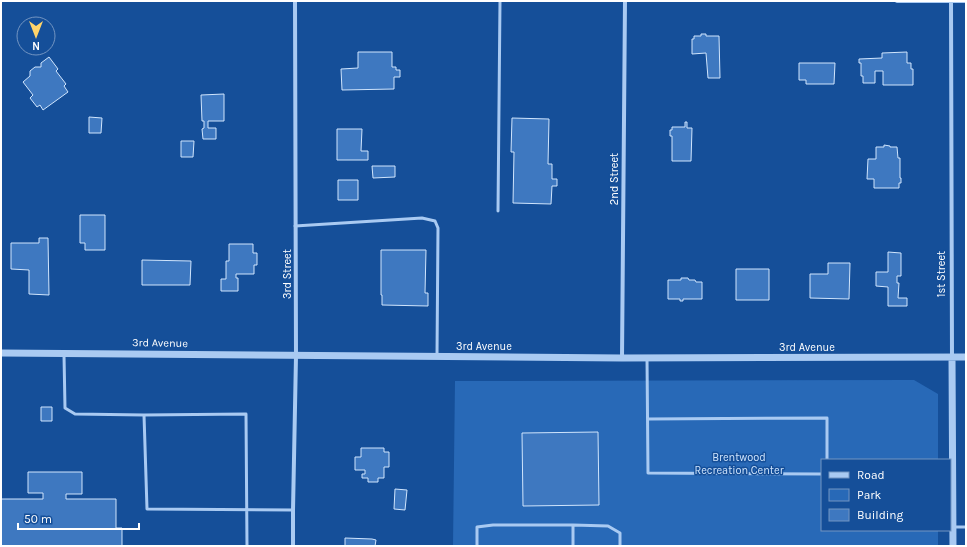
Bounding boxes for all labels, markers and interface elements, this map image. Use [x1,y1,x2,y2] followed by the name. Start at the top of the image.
[16,16,56,56] north arrow
[32,39,40,52] text: N
[608,153,621,205] street label: 2nd Street
[281,249,294,299] street label: 3rd Street
[935,251,948,297] street label: 1st Street
[132,336,188,350] street label: 3rd Avenue
[456,340,512,353] street label: 3rd Avenue
[779,341,835,354] street label: 3rd Avenue
[694,451,784,477] park label: Brentwood Recreation Center
[821,459,951,531] legend
[857,468,885,482] text: Road
[857,488,882,502] text: Park
[18,505,139,531] scale bar
[857,508,904,522] text: Building
[24,512,52,526] text: 50 m

